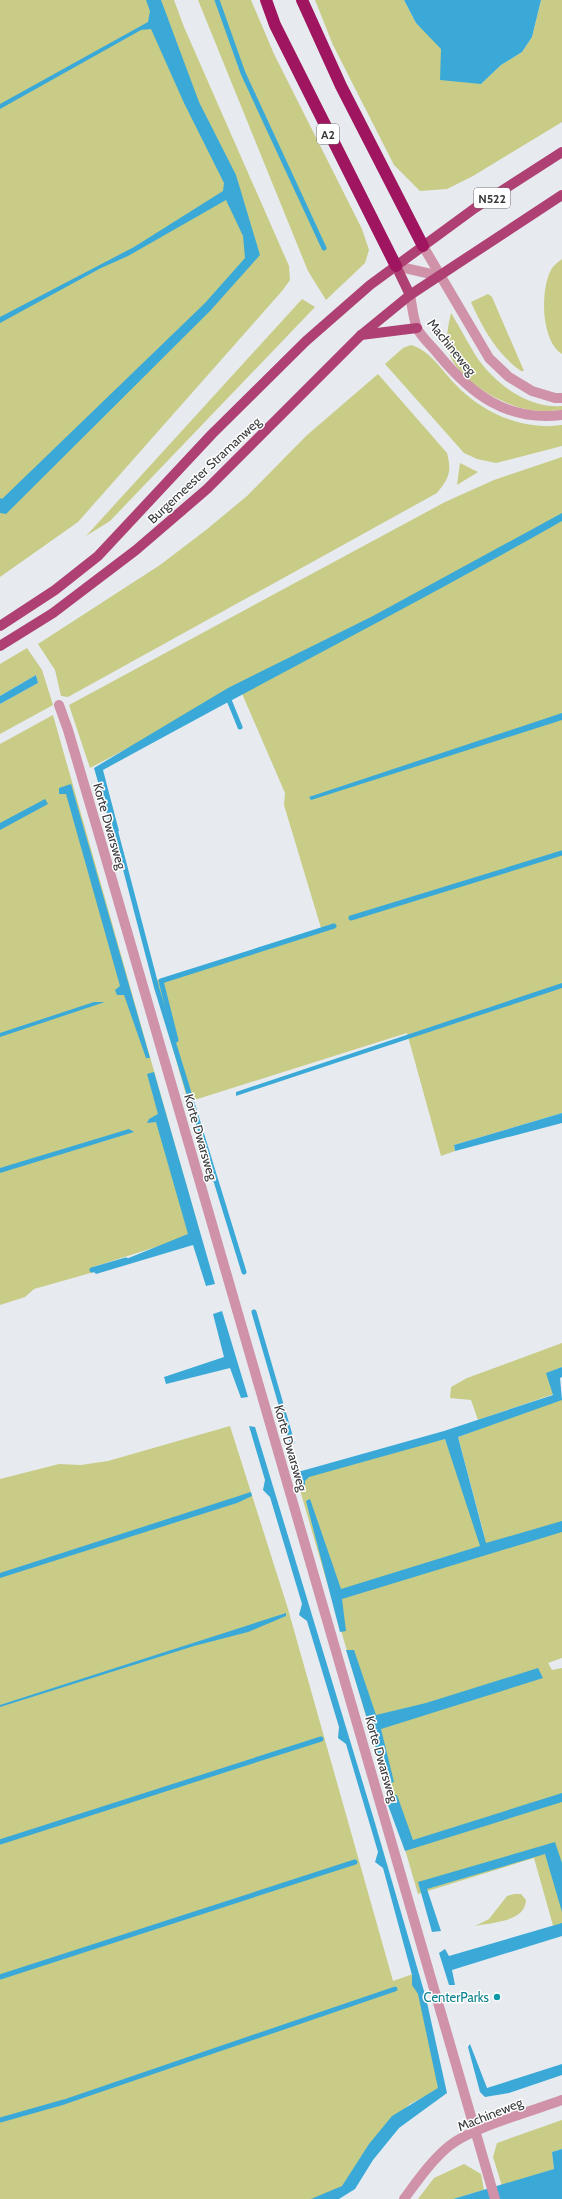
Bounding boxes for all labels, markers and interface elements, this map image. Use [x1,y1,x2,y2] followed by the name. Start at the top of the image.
[317,124,339,144] road number: A2
[474,188,510,208] road number: N522
[424,315,480,379] street label: Machineweg
[144,413,264,527] street label: Burgemeester Stramanweg
[90,781,130,872] street label: Korte Dwarsweg
[181,1092,221,1183] street label: Korte Dwarsweg
[271,1403,311,1494] street label: Korte Dwarsweg
[362,1714,402,1805] street label: Korte Dwarsweg
[424,1989,490,2005] place label: CenterParks
[492,1992,502,2002] marker: CenterParks
[455,2093,525,2134] street label: Machineweg

